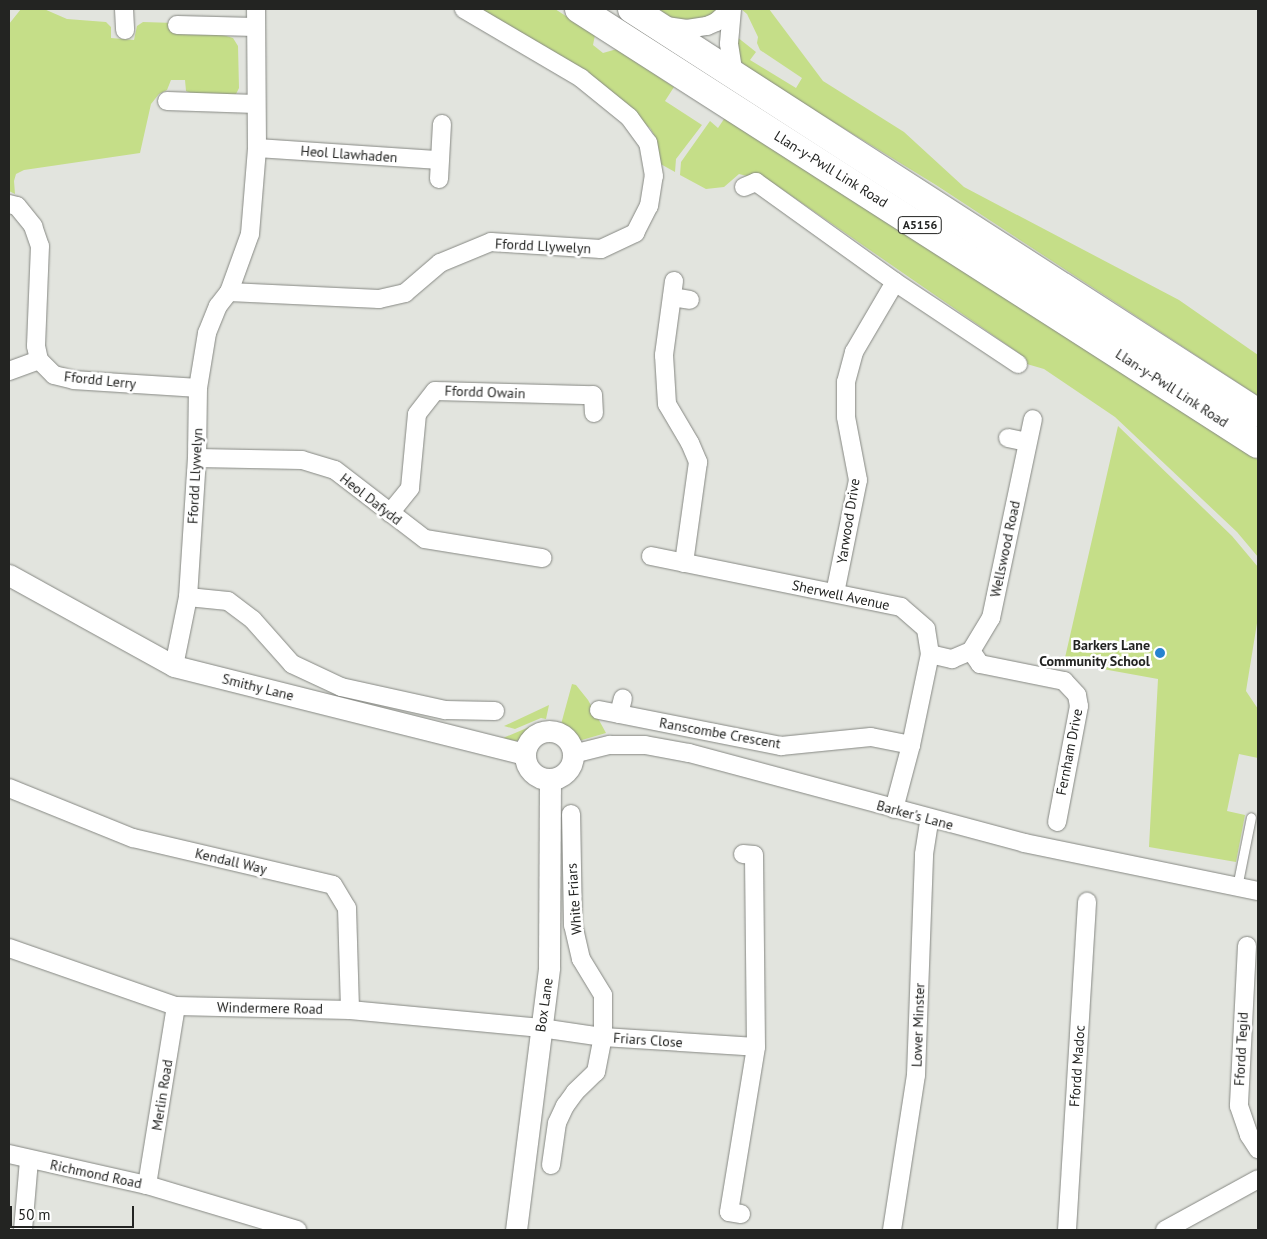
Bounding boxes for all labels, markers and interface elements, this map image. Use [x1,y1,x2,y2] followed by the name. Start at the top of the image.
[771,127,891,211] street label: Llan-y-Pwll Link Road
[300,142,398,166] street label: Heol Llawhaden
[898,216,942,234] road number: A5156
[495,235,591,257] street label: Ffordd Llywelyn
[1112,345,1232,431] street label: Llan-y-Pwll Link Road
[63,368,137,392] street label: Ffordd Lerry
[444,382,526,402] street label: Ffordd Owain
[184,428,206,524] street label: Ffordd Llywelyn
[337,470,405,528] street label: Heol Dafydd
[833,477,863,565] street label: Yarwood Drive
[987,499,1023,599] street label: Wellswood Road
[790,576,892,614] street label: Sherwell Avenue
[1039,637,1150,670] place label: Barkers Lane Community School
[1154,647,1166,659] marker: Barkers Lane Community School
[220,670,296,704] street label: Smithy Lane
[1052,707,1086,797] street label: Fernham Drive
[658,714,782,752] street label: Ranscombe Crescent
[875,797,955,833] street label: Barker's Lane
[193,845,269,877] street label: Kendall Way
[563,863,585,935] street label: White Friars
[532,977,556,1033] street label: Box Lane
[908,983,928,1067] street label: Lower Minster
[217,999,323,1017] street label: Windermere Road
[1231,1011,1251,1087] street label: Ffordd Tegid
[1066,1025,1088,1107] street label: Ffordd Madoc
[613,1029,683,1051] street label: Friars Close
[148,1058,176,1132] street label: Merlin Road
[49,1156,143,1192] street label: Richmond Road
[12,1196,136,1228] scale bar
[18,1205,51,1224] text: 50 m

